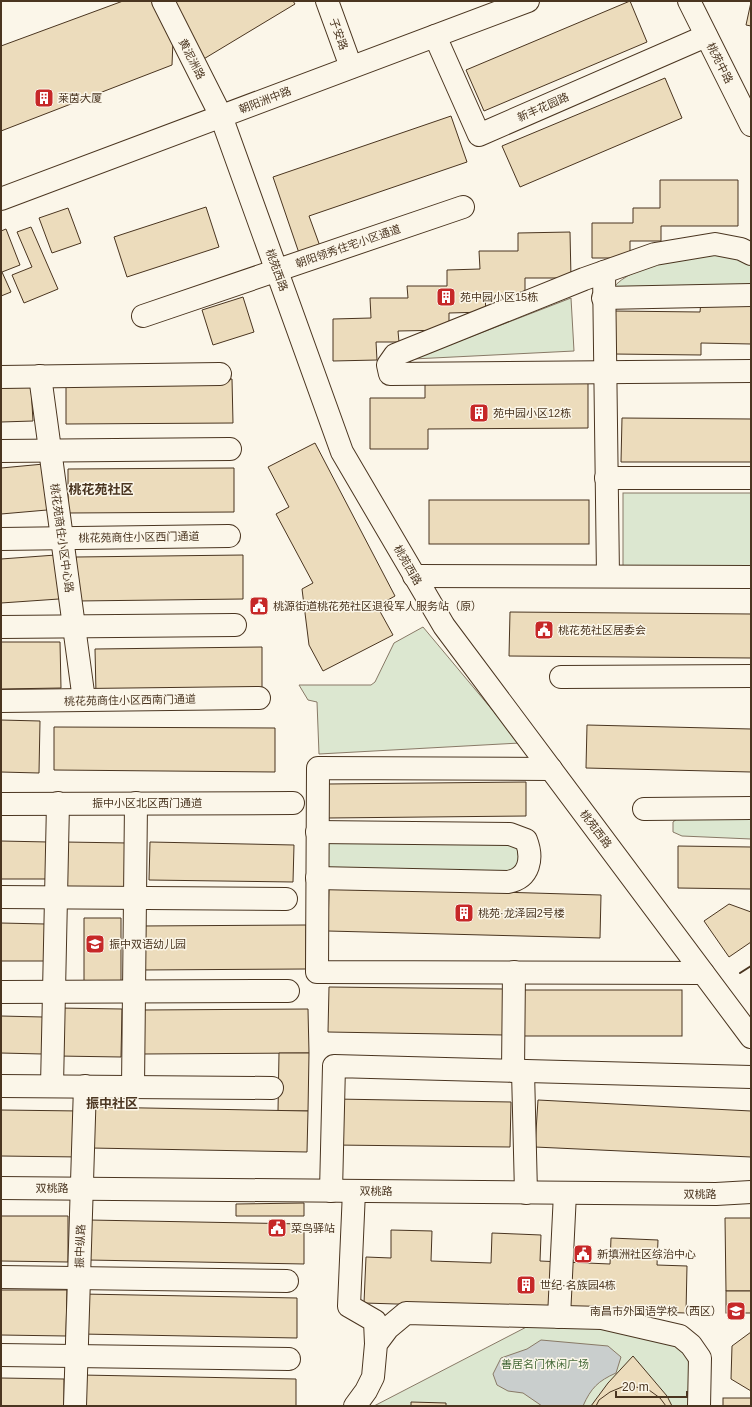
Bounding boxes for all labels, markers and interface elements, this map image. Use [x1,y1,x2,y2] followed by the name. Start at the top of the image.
[328,16,350,52] street label: 子安路
[177,37,207,81] street label: 黄泥洲路
[705,41,735,85] street label: 桃苑中路
[237,85,293,115] street label: 朝阳洲中路
[33,87,55,109] building icon: 莱茵大厦
[515,90,571,124] street label: 新丰花园路
[58,92,102,104] place label: 莱茵大厦
[294,222,402,270] street label: 朝阳领秀住宅小区通道
[264,247,290,293] street label: 桃苑西路
[435,286,457,308] building icon: 苑中园小区15栋
[460,291,538,303] place label: 苑中园小区15栋
[468,402,490,424] building icon: 苑中园小区12栋
[493,407,571,419] place label: 苑中园小区12栋
[68,482,134,497] district label: 桃花苑社区
[48,483,76,593] street label: 桃花苑商住小区中心路
[78,530,200,544] street label: 桃花苑商住小区西门通道
[392,543,424,587] street label: 桃苑西路
[248,595,270,617] public building icon: 桃源街道桃花苑社区退役军人服务站（原）
[273,600,482,612] place label: 桃源街道桃花苑社区退役军人服务站（原）
[533,619,555,641] public building icon: 桃花苑社区居委会
[558,624,646,636] place label: 桃花苑社区居委会
[64,693,196,707] street label: 桃花苑商住小区西南门通道
[92,797,202,809] street label: 振中小区北区西门通道
[578,808,614,850] street label: 桃苑西路
[453,902,475,924] building icon: 桃苑·龙泽园2号楼
[478,907,565,919] place label: 桃苑·龙泽园2号楼
[84,933,106,955] school or university icon: 振中双语幼儿园
[109,938,186,950] place label: 振中双语幼儿园
[86,1096,138,1111] district label: 振中社区
[36,1182,69,1194] street label: 双桃路
[359,1185,393,1197] street label: 双桃路
[684,1188,717,1200] street label: 双桃路
[266,1217,288,1239] public building icon: 菜鸟驿站
[291,1222,335,1234] place label: 菜鸟驿站
[73,1224,87,1268] street label: 振中纵路
[572,1243,594,1265] public building icon: 新填洲社区综治中心
[597,1248,696,1260] place label: 新填洲社区综治中心
[515,1274,537,1296] building icon: 世纪·名族园4栋
[540,1279,616,1291] place label: 世纪·名族园4栋
[725,1300,747,1322] school or university icon: 南昌市外国语学校（西区）
[590,1305,722,1317] place label: 南昌市外国语学校（西区）
[501,1358,589,1370] park label: 善居名门休闲广场
[616,1373,687,1399] scale bar
[622,1380,649,1394] text: 20 m

